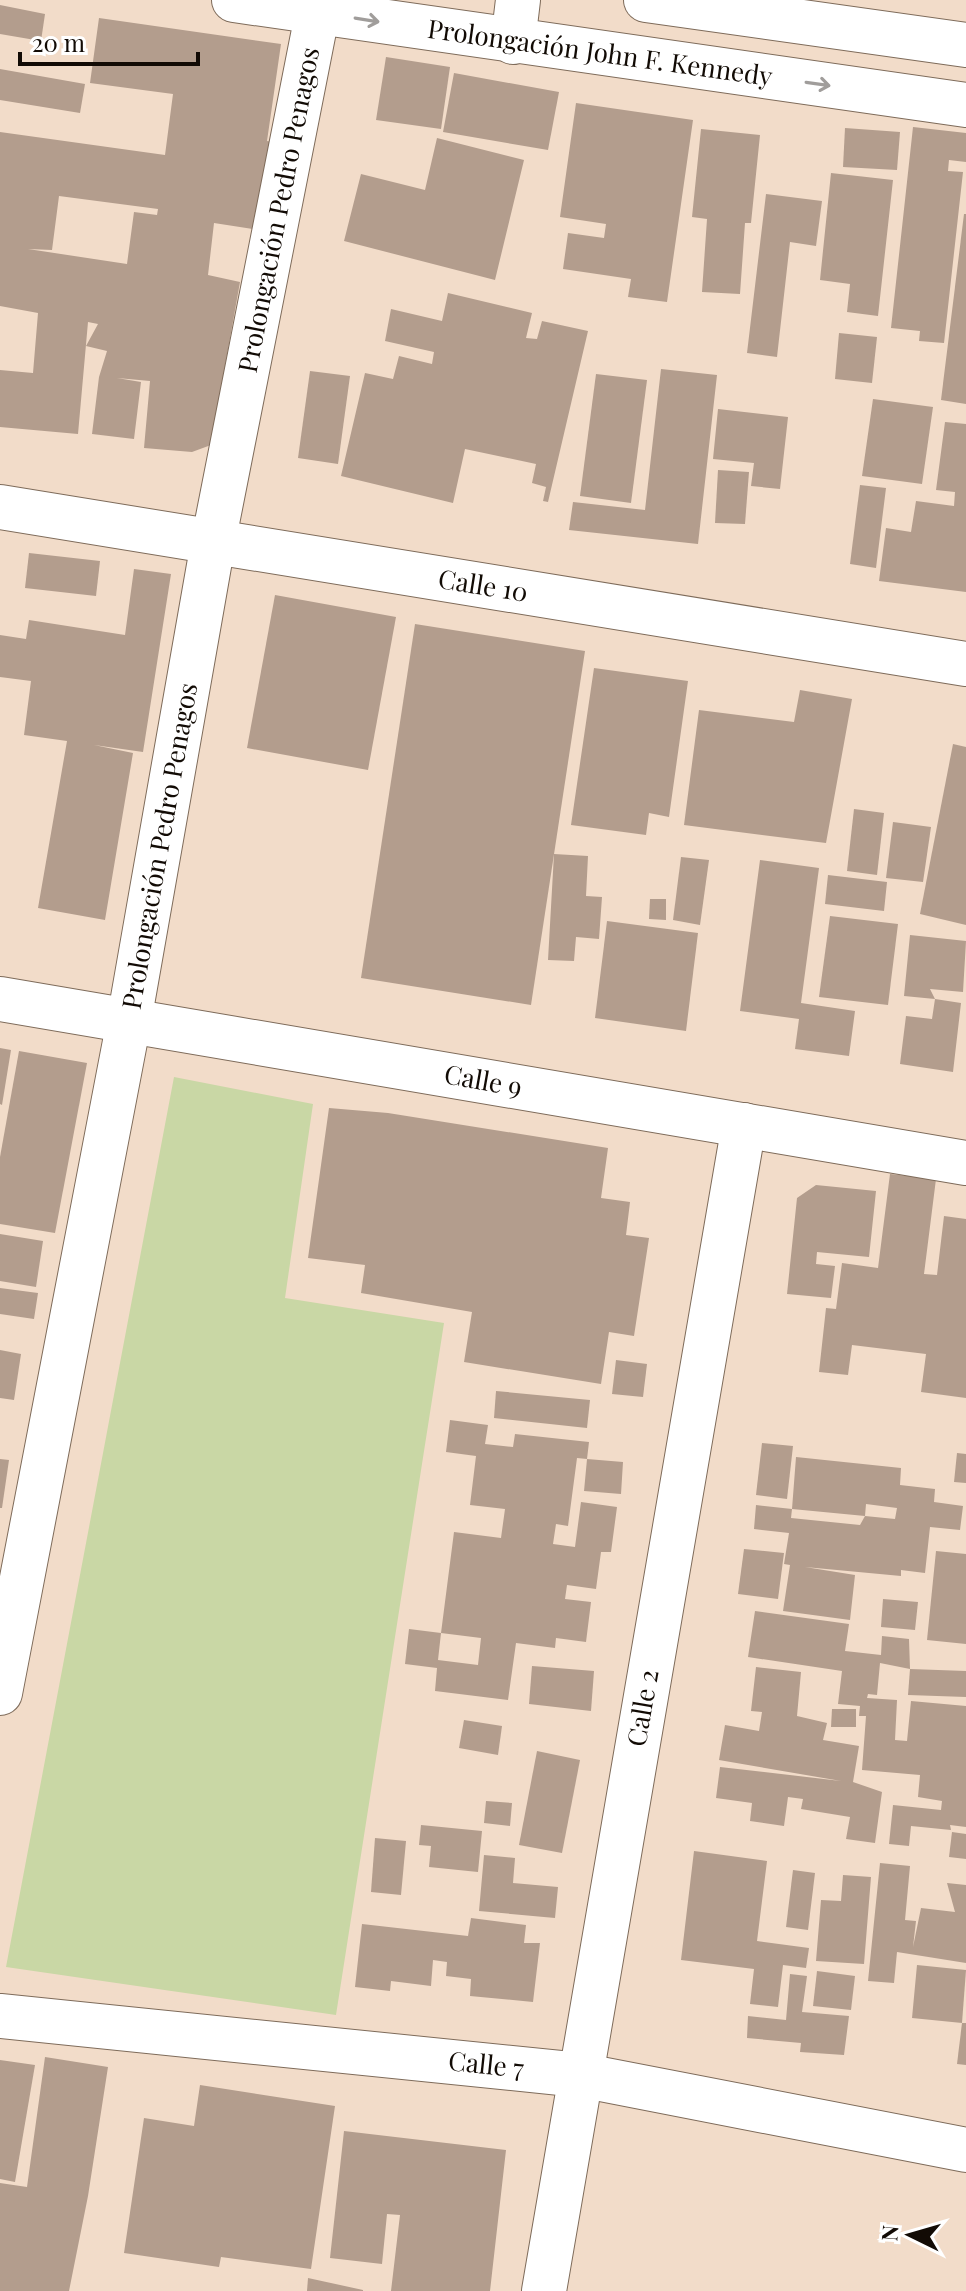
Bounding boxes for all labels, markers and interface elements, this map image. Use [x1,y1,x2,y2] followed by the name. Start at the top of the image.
[425,10,775,93] street label: Prolongación John F. Kennedy
[353,13,379,28] one-way arrow
[20,16,198,66] scale bar
[32,26,85,58] text: 20 m
[229,44,326,375] street label: Prolongación Pedro Penagos
[804,77,831,92] one-way arrow
[436,560,531,609] street label: Calle 10
[113,680,204,1012] street label: Prolongación Pedro Penagos
[442,1055,525,1104] street label: Calle 9
[618,1667,665,1749] street label: Calle 2
[447,2042,526,2085] street label: Calle 7
[870,2195,950,2275] north arrow
[873,2224,905,2242] text: N

